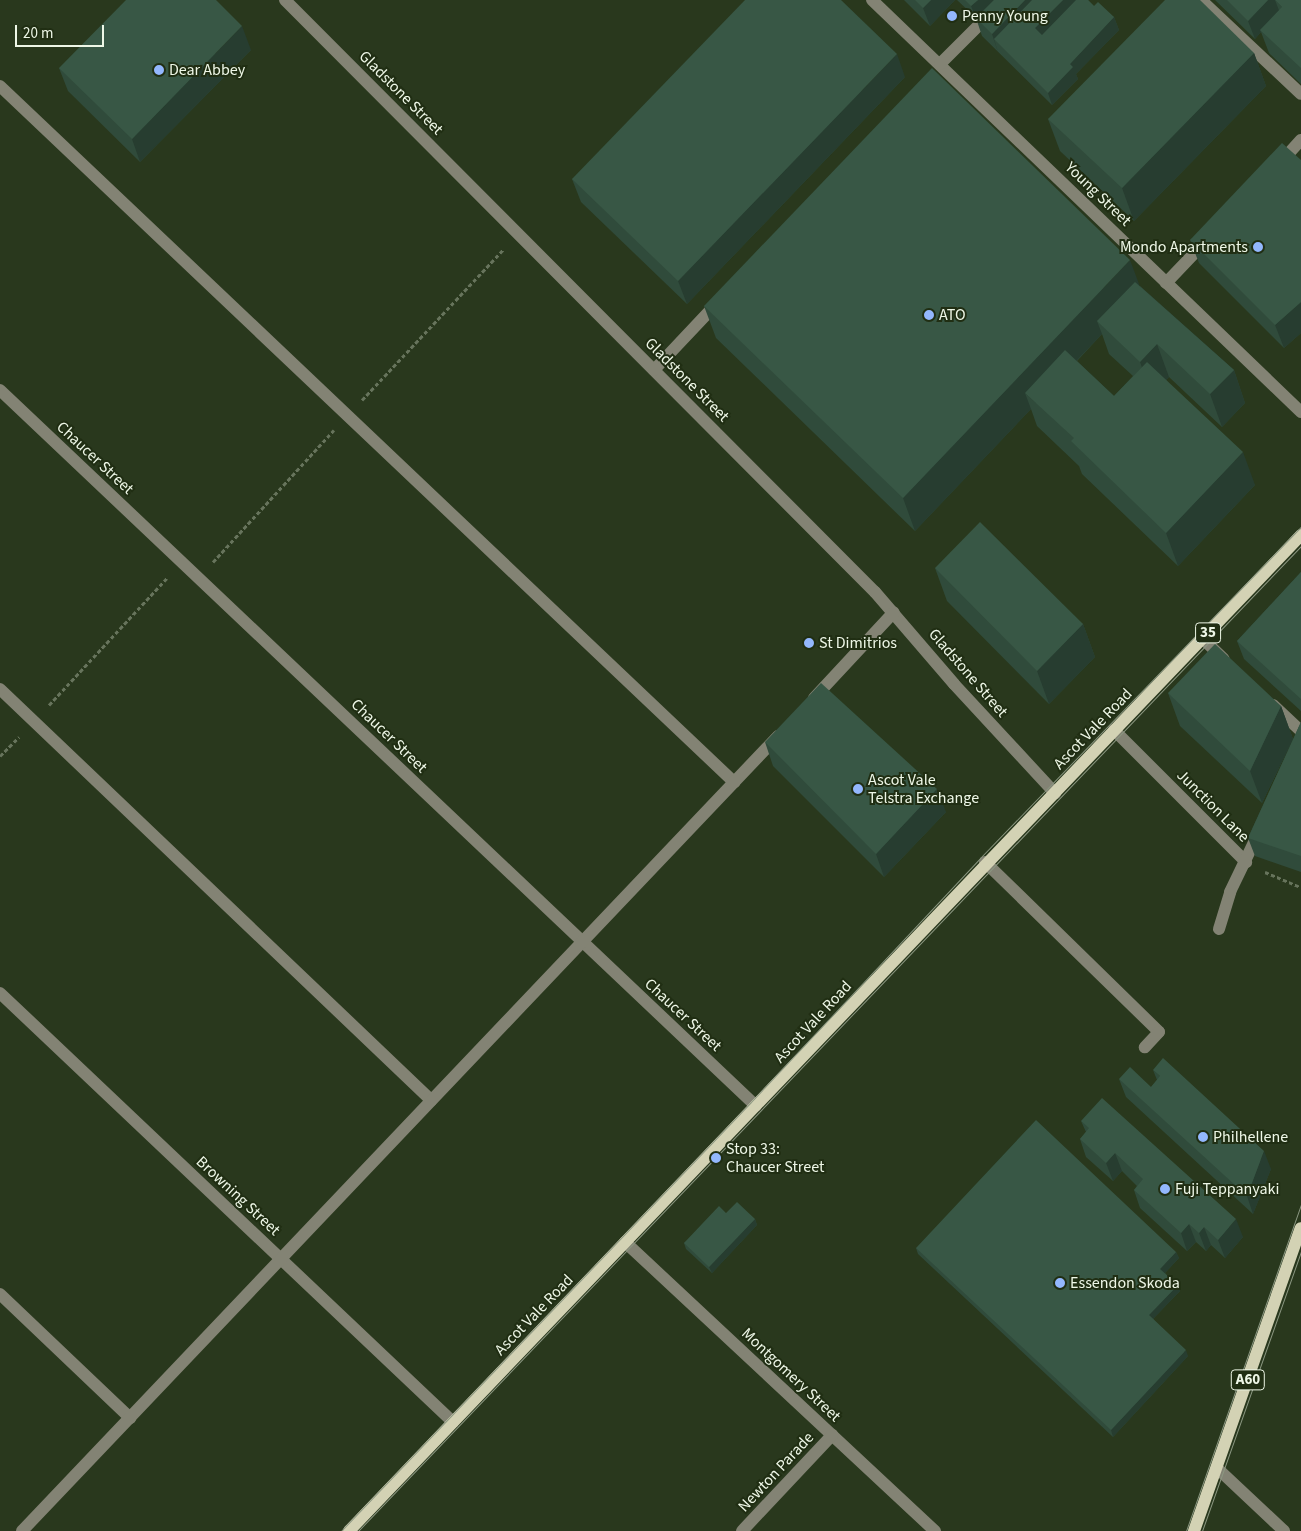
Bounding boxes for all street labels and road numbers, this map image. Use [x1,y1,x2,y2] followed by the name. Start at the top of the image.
[355,47,447,139] street label: Gladstone Street
[1061,158,1135,230] street label: Young Street
[641,334,733,426] street label: Gladstone Street
[52,417,138,499] street label: Chaucer Street
[1194,620,1222,646] road number: 35
[924,625,1012,721] street label: Gladstone Street
[1050,684,1136,774] street label: Ascot Vale Road
[347,695,431,777] street label: Chaucer Street
[1173,766,1253,846] street label: Junction Lane
[640,974,726,1056] street label: Chaucer Street
[770,977,856,1067] street label: Ascot Vale Road
[192,1152,284,1240] street label: Browning Street
[491,1270,577,1360] street label: Ascot Vale Road
[737,1324,845,1426] street label: Montgomery Street
[1230,1368,1266,1392] road number: A60
[734,1428,818,1516] street label: Newton Parade

